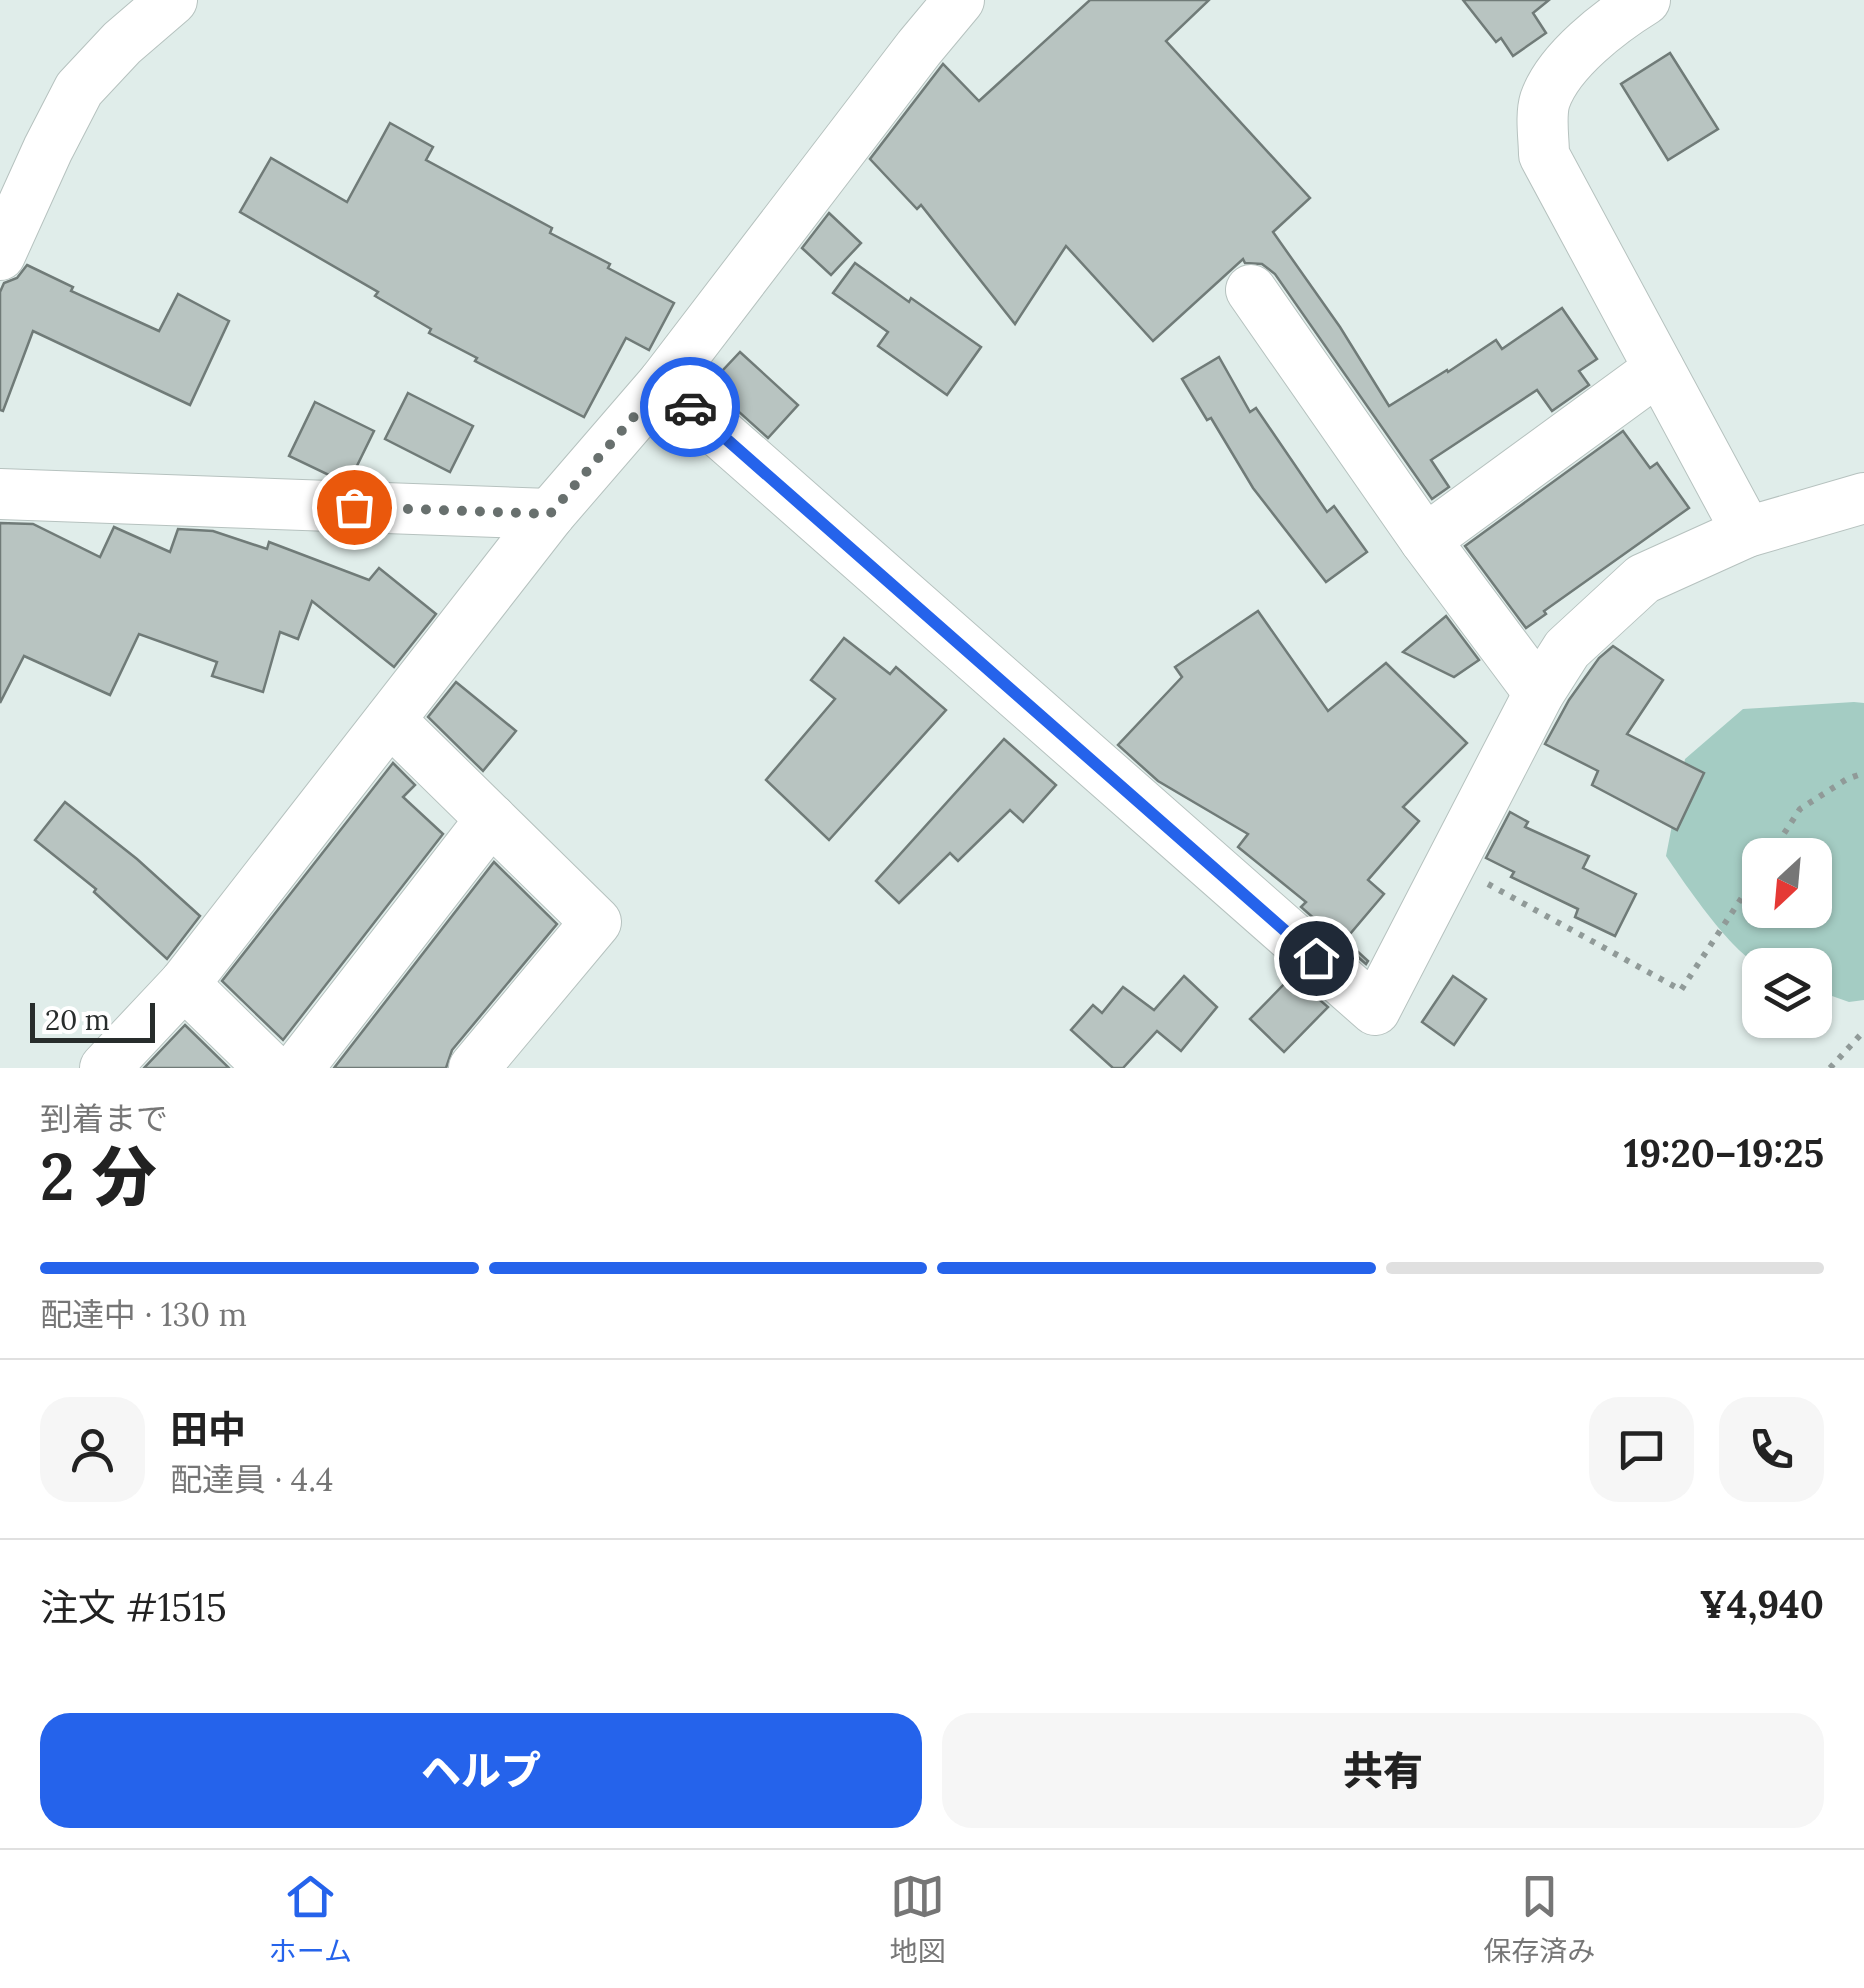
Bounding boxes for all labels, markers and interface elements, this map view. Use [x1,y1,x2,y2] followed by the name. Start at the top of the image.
[640,357,740,457] courier
[663,380,718,435] icon: car
[312,465,397,550] pin
[327,480,382,535] icon: bag
[1742,838,1832,928] north arrow
[1742,838,1832,1038] map controls
[1274,916,1359,1001] pin
[1289,931,1344,986] icon: home
[1742,948,1832,1038] button: layers
[30,998,155,1042] scale bar
[45,1002,110,1038] text: 20 m
[40,1098,168,1139] text: 到着まで
[1624,1129,1824,1177] text: 19:20–19:25
[40,1135,157,1218] text: 2 分
[40,1294,247,1335] text: 配達中 · 130 m
[40,1397,145,1502] button: person
[1589,1397,1694,1502] button: chat
[1719,1397,1824,1502] button: phone
[170,1405,246,1453] text: 田中
[170,1459,333,1500] text: 配達員 · 4.4
[1699,1580,1824,1628] text: ¥4,940
[40,1583,227,1631] text: 注文 #1515
[40,1713,922,1828] button: ヘルプ
[942,1713,1824,1828] button: 共有
[269,1869,352,1969] tab: ホーム
[890,1869,946,1969] tab: 地図
[1483,1869,1595,1969] tab: 保存済み

